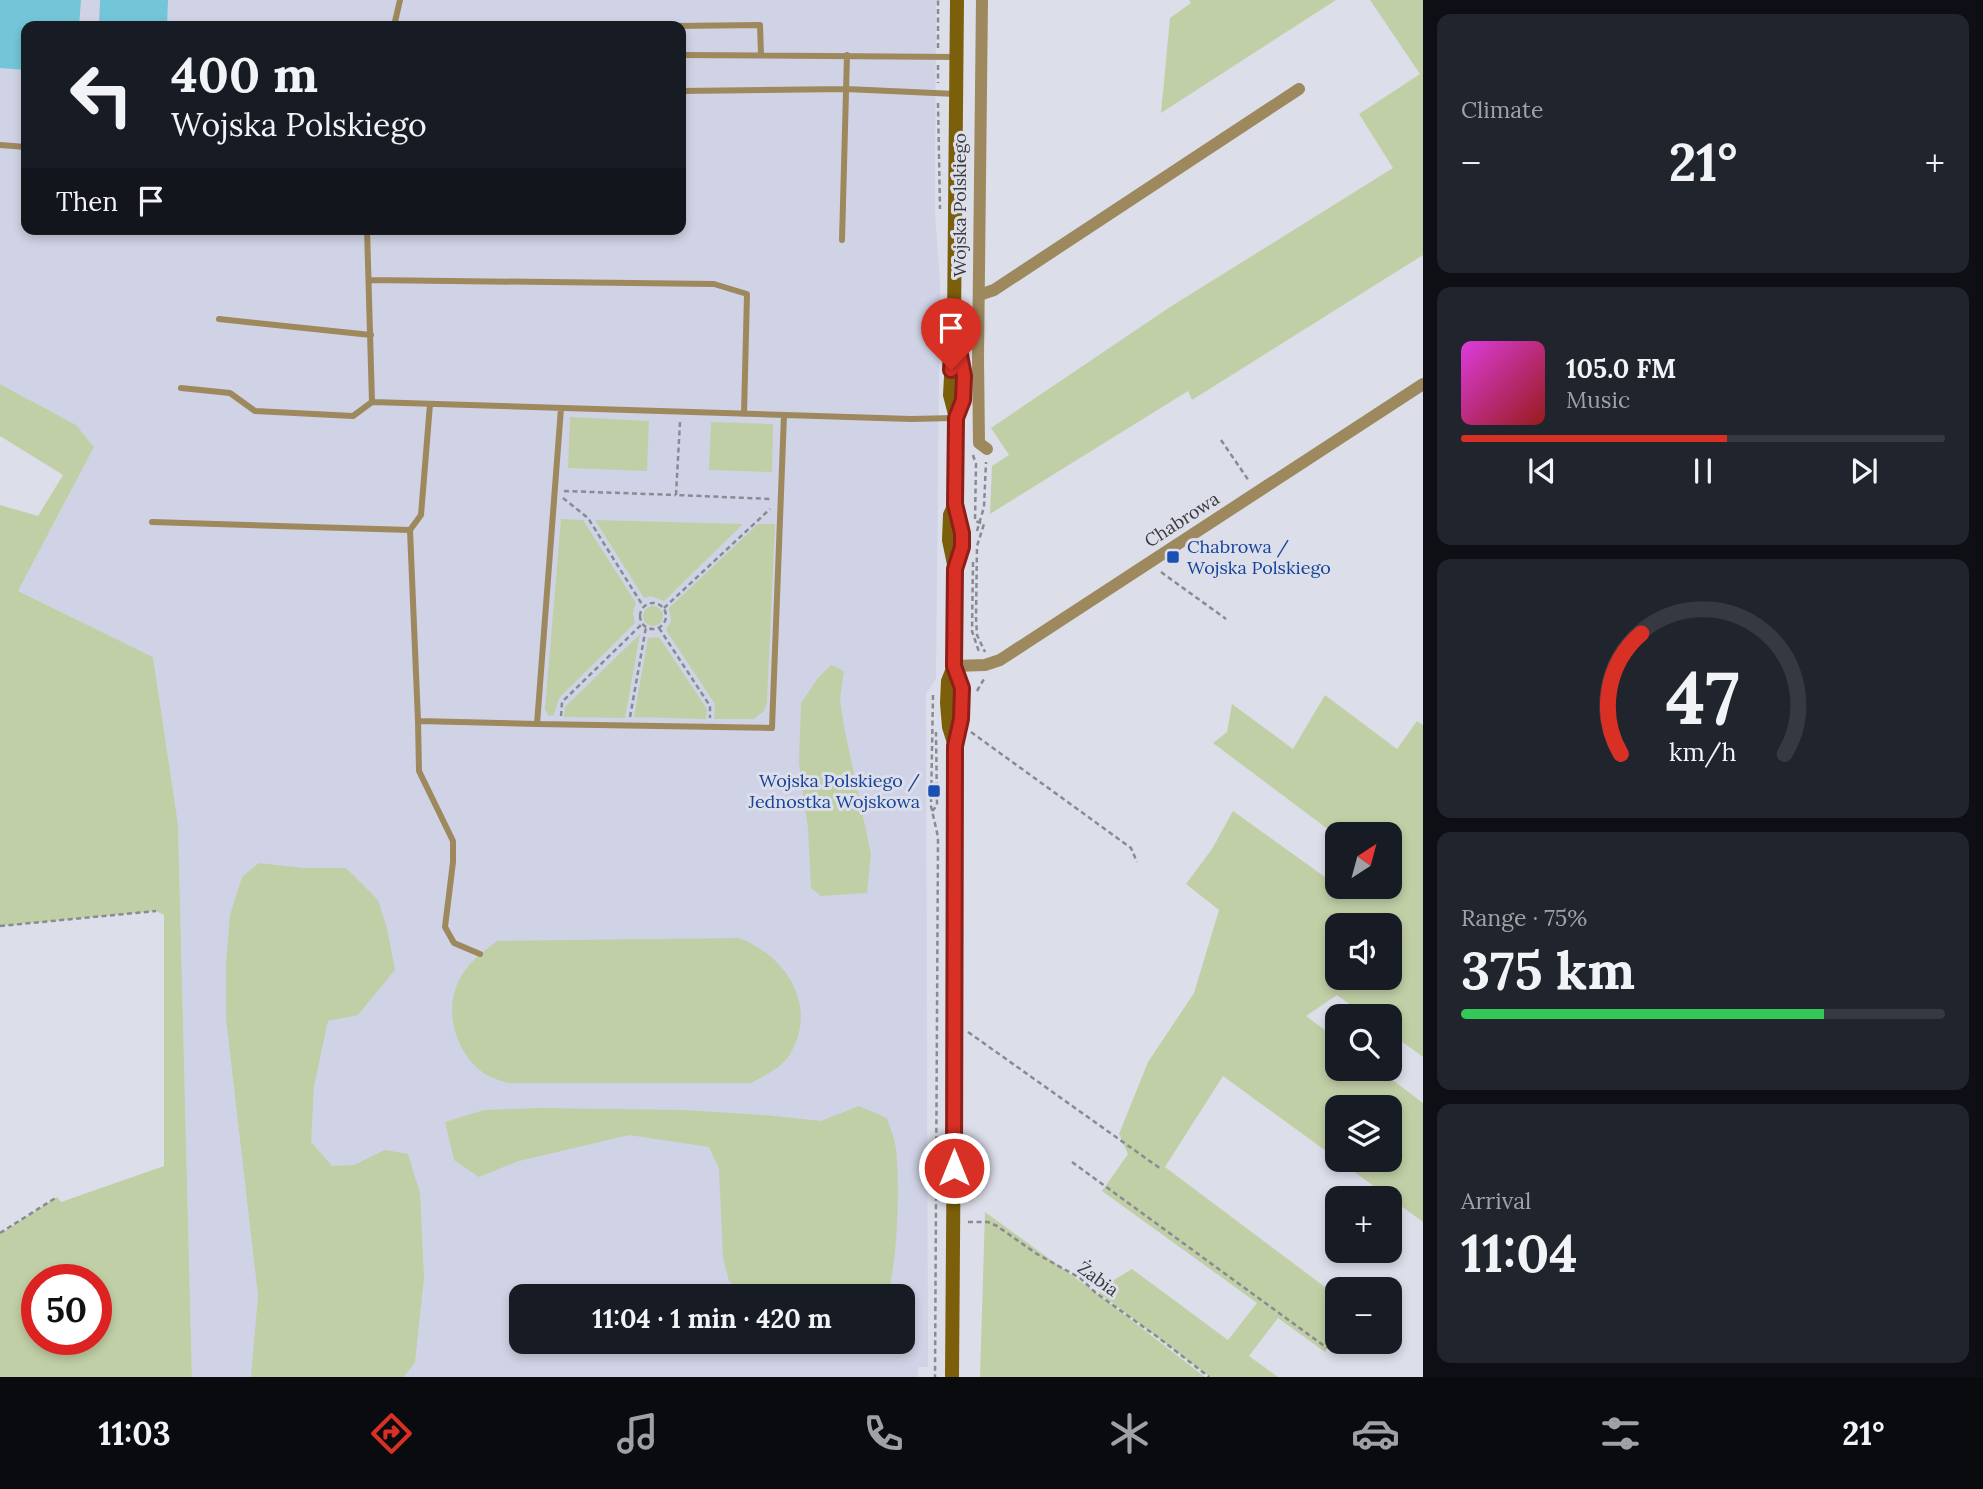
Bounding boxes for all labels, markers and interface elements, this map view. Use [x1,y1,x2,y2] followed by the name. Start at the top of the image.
[171,43,318,105] text: 400 m
[56,49,147,140] icon: left
[1461,95,1543,124] text: Climate
[171,104,427,145] text: Wojska Polskiego
[1669,129,1737,195] text: 21°
[948,133,971,277] street label: Wojska Polskiego
[1461,139,1481,187] text: −
[1925,139,1945,187] text: +
[132,182,170,220] icon: arrive
[56,185,118,218] text: Then
[921,298,981,370] pin
[932,309,970,347] icon: arrive
[1566,352,1676,385] text: 105.0 FM
[1566,385,1630,414] text: Music
[1523,452,1561,490] icon: previous
[1684,452,1722,490] icon: pause
[1845,452,1883,490] icon: next
[1140,487,1223,552] street label: Chabrowa
[1187,535,1331,579] place label: Chabrowa / Wojska Polskiego
[1165,549,1181,565] marker: Chabrowa / Wojska Polskiego
[1666,652,1740,745] text: 47
[1669,736,1737,768] text: km/h
[747,769,921,813] place label: Wojska Polskiego / Jednostka Wojskowa
[926,783,942,799] marker: Wojska Polskiego / Jednostka Wojskowa
[1325,822,1402,900] north arrow
[1325,822,1402,1354] map controls
[1461,903,1587,932] text: Range · 75%
[1325,913,1402,990] button: sound
[1461,937,1635,1003] text: 375 km
[1325,1004,1402,1081] button: search
[1325,1095,1402,1172] button: layers
[917,1131,991,1205] position arrow
[1325,1186,1402,1263] button: +
[1461,1186,1531,1215] text: Arrival
[1461,1220,1578,1286] text: 11:04
[1073,1256,1123,1301] street label: Żabia
[21,1264,112,1355] speed limit sign: 50
[1325,1277,1402,1354] button: −
[592,1302,832,1335] text: 11:04 · 1 min · 420 m
[367,1409,416,1458] icon: directions
[613,1409,662,1458] icon: music
[859,1409,908,1458] icon: phone
[1105,1409,1154,1458] icon: climate
[1351,1409,1400,1458] icon: car
[1596,1409,1645,1458] icon: filters
[98,1413,171,1454] text: 11:03
[1842,1413,1885,1454] text: 21°

